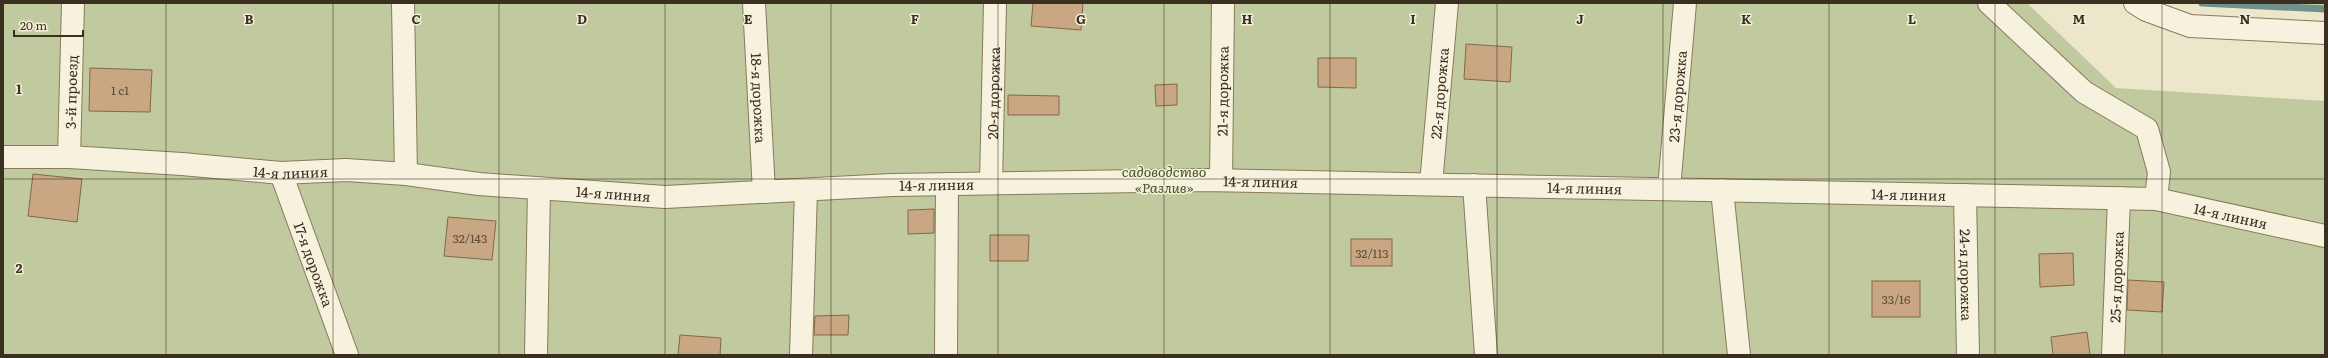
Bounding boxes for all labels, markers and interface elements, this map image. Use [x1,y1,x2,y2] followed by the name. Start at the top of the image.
[245,9,254,28] text: B
[411,9,421,28] text: C
[577,9,587,28] text: D
[744,9,753,28] text: E
[911,9,919,28] text: F
[1076,9,1086,28] text: G
[1242,9,1253,28] text: H
[1410,9,1416,28] text: I
[1576,9,1584,28] text: J
[1741,9,1752,28] text: K
[1908,9,1916,28] text: L
[2073,9,2086,28] text: M
[2240,9,2251,28] text: N
[14,12,83,38] scale bar
[20,16,47,34] text: 20 m
[1211,45,1233,136] street label: 21-я дорожка
[982,46,1004,139] street label: 20-я дорожка
[1425,46,1453,140] street label: 22-я дорожка
[1663,49,1691,143] street label: 23-я дорожка
[747,52,771,144] street label: 18-я дорожка
[60,55,82,129] street label: 3-й проезд
[16,79,22,98] text: 1
[111,81,129,99] house number: 1 с1
[252,160,328,183] street label: 14-я линия
[1122,161,1206,197] park label: садоводство «Разлив»
[1223,170,1298,192] street label: 14-я линия
[899,174,974,195] street label: 14-я линия
[1547,177,1622,198] street label: 14-я линия
[575,181,651,206] street label: 14-я линия
[1871,183,1946,205] street label: 14-я линия
[2192,198,2269,233] street label: 14-я линия
[290,219,339,310] street label: 17-я дорожка
[453,229,487,247] house number: 32/143
[1956,229,1977,322] street label: 24-я дорожка
[2104,230,2128,323] street label: 25-я дорожка
[1355,244,1389,262] house number: 32/113
[16,258,23,277] text: 2
[1882,290,1911,308] house number: 33/16

